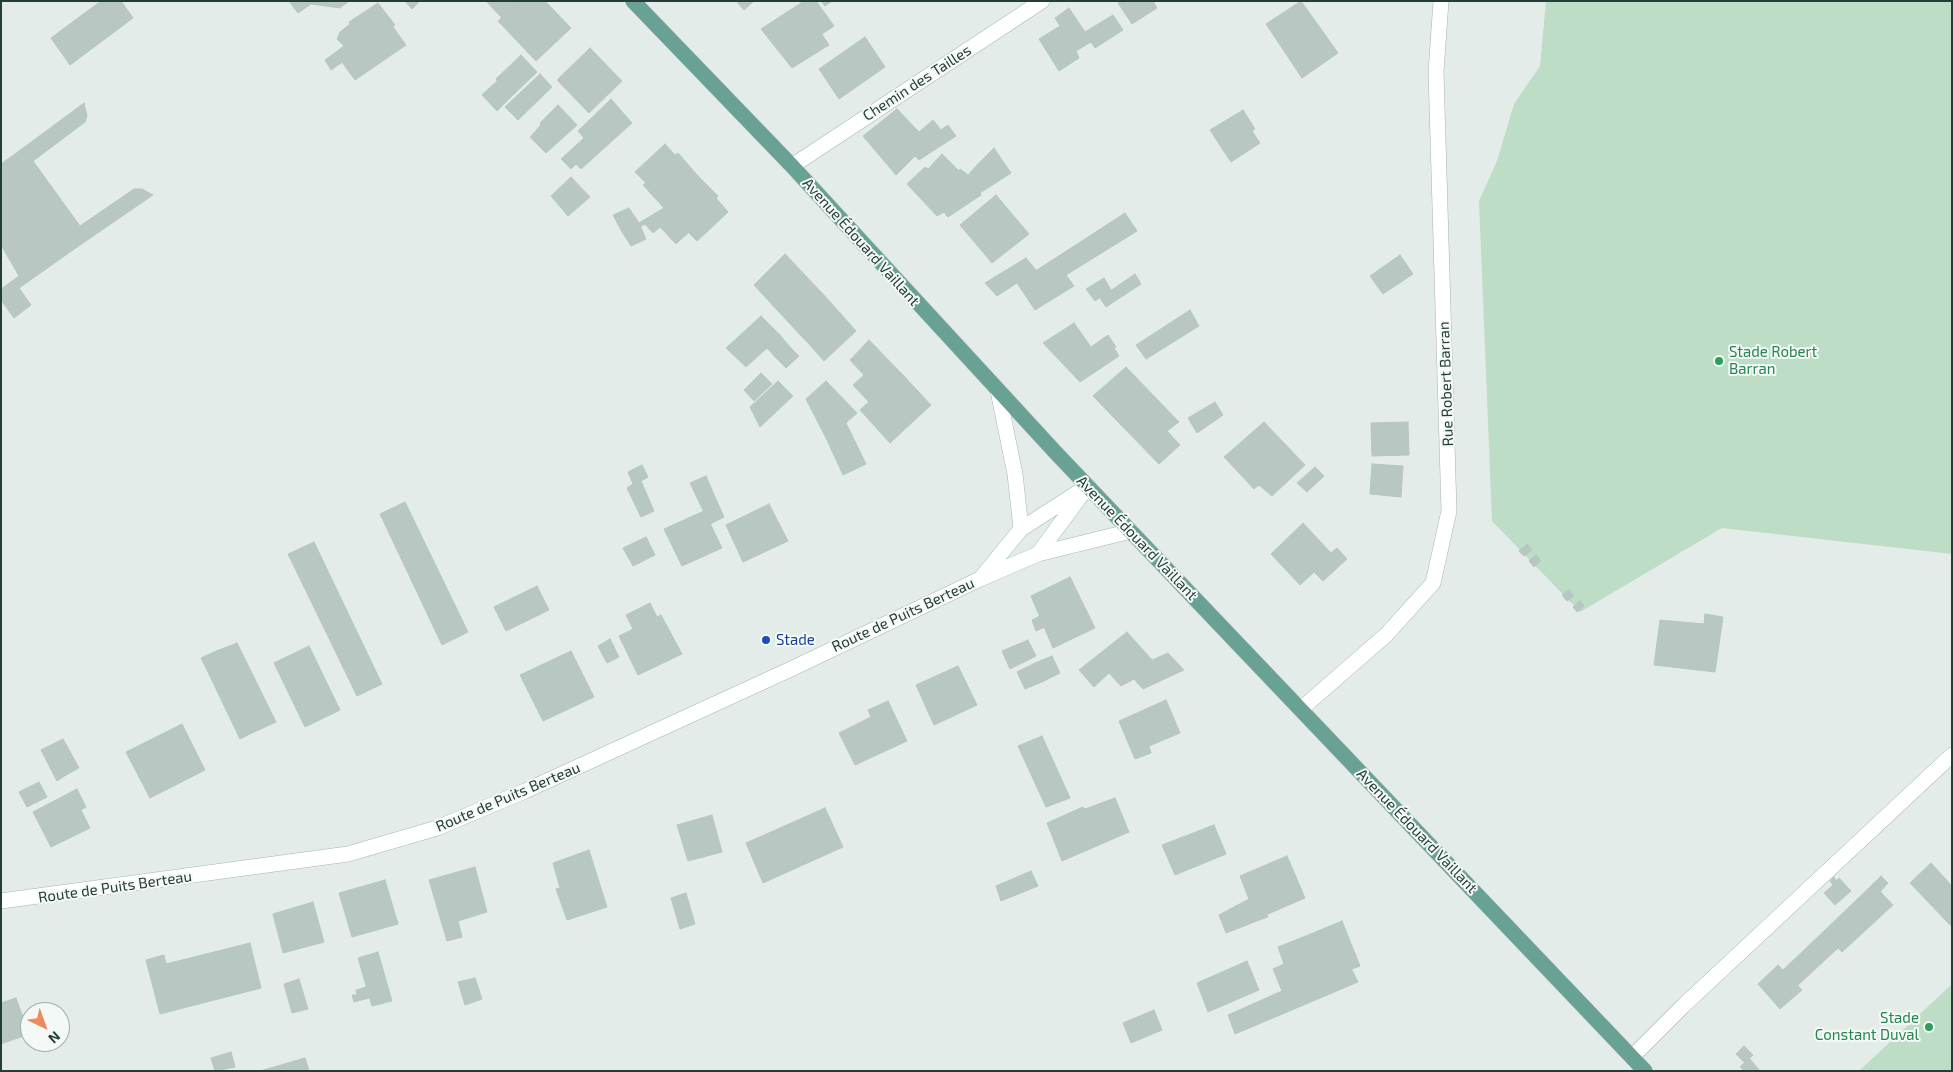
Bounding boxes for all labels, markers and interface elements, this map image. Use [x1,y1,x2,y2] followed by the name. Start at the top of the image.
[859,41,975,125] street label: Chemin des Tailles
[799,174,923,310] street label: Avenue Édouard Vaillant
[1435,321,1457,447] street label: Rue Robert Barran
[1729,343,1817,378] place label: Stade Robert Barran
[1713,355,1725,367] marker: Stade Robert Barran
[1073,472,1201,604] street label: Avenue Édouard Vaillant
[829,574,977,656] street label: Route de Puits Berteau
[776,631,815,649] place label: Stade
[760,634,772,646] marker: Stade
[433,758,583,836] street label: Route de Puits Berteau
[1353,765,1481,897] street label: Avenue Édouard Vaillant
[37,867,193,907] street label: Route de Puits Berteau
[20,1002,70,1052] north arrow
[1815,1009,1919,1044] place label: Stade Constant Duval
[1923,1021,1935,1033] marker: Stade Constant Duval
[45,1028,64,1047] text: N

